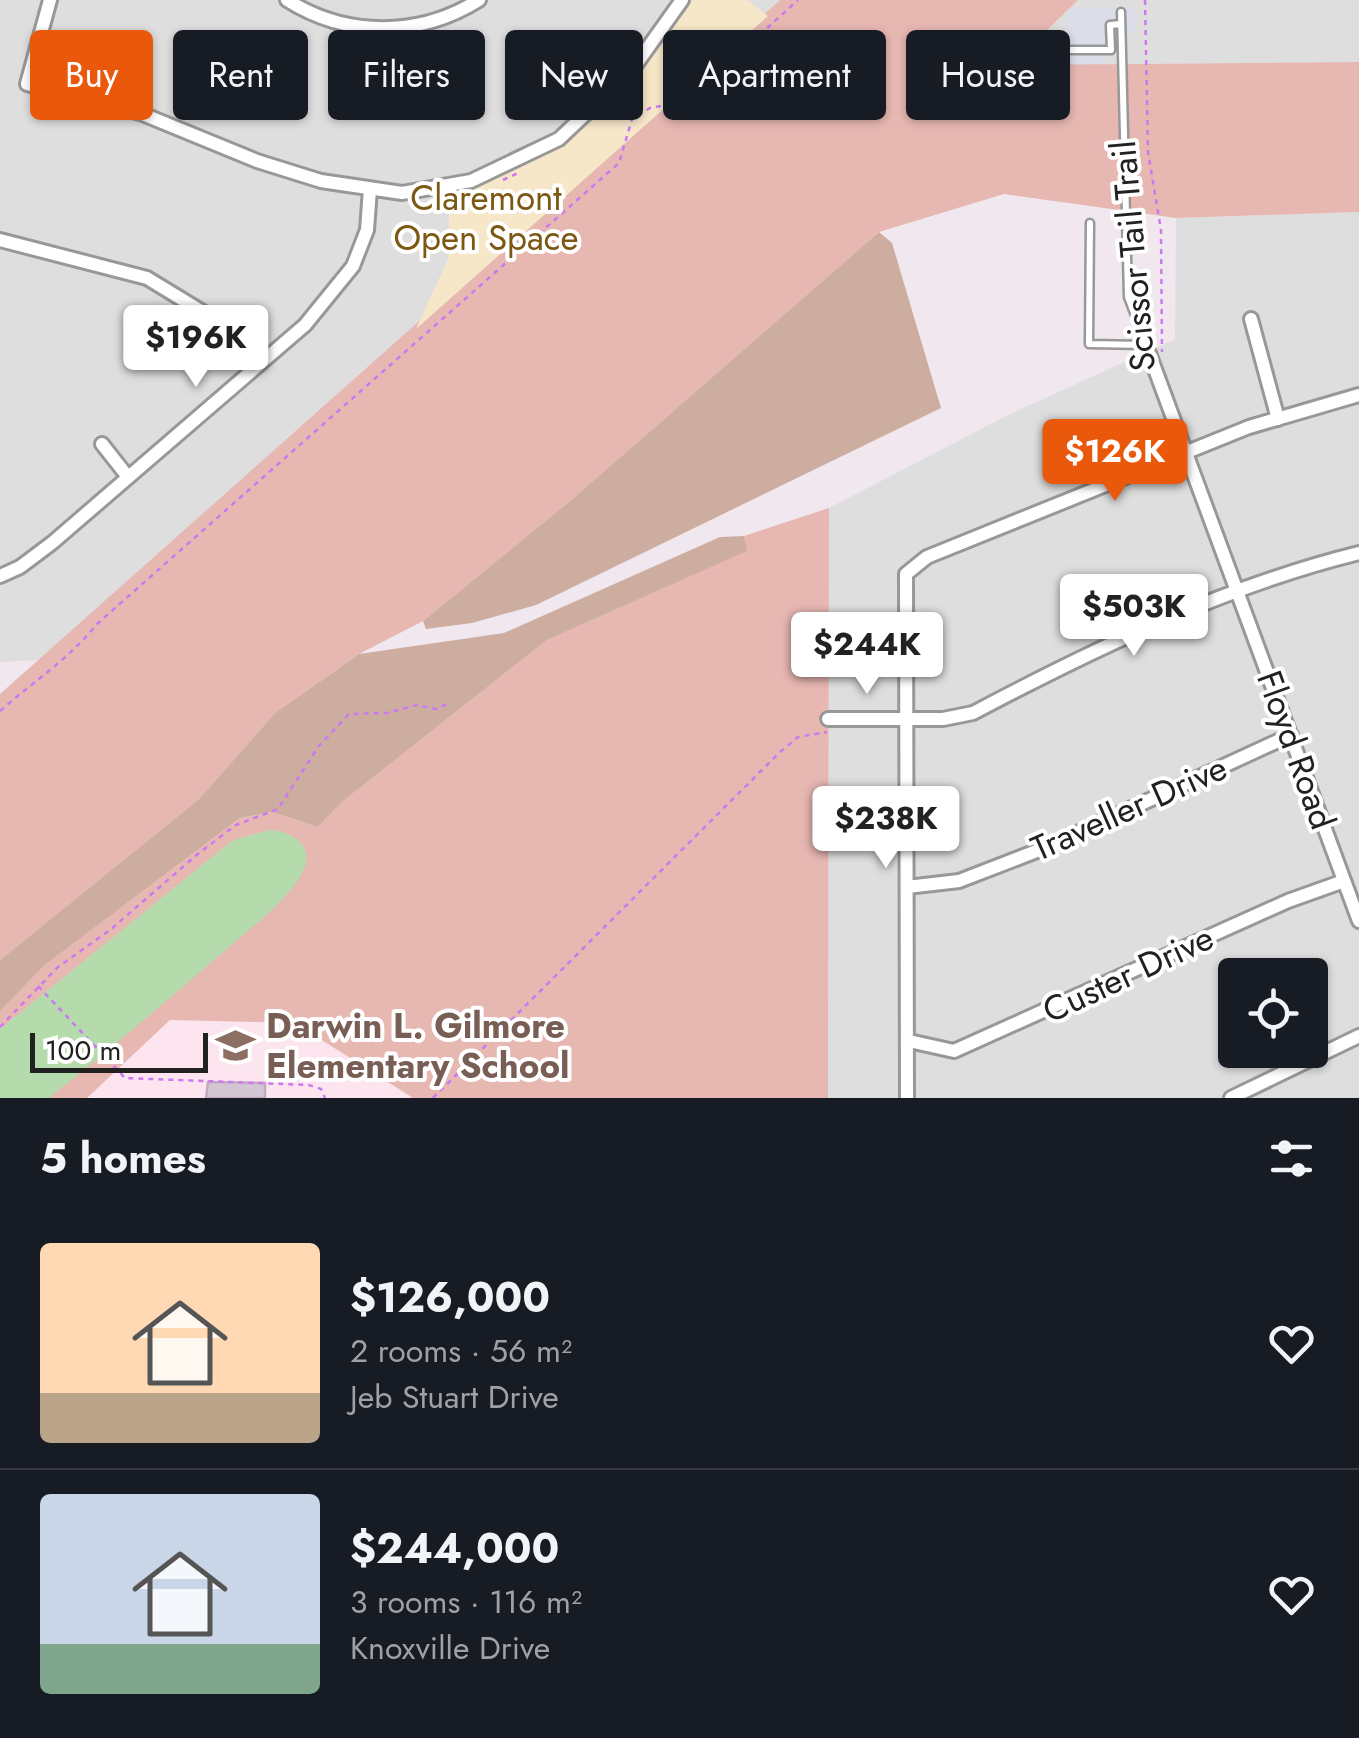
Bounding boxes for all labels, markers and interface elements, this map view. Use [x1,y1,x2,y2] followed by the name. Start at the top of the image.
[30,30,153,120] chip: Buy
[173,30,308,120] chip: Rent
[328,30,485,120] chip: Filters
[505,30,643,120] chip: New
[663,30,886,120] chip: Apartment
[906,30,1070,120] chip: House
[1098,138,1168,374] street label: Scissor Tail Trail
[393,173,579,263] park label: Claremont Open Space
[126,305,266,390] pin: $196K
[145,314,247,360] text: $196K
[1045,419,1185,504] pin: $126K
[1065,428,1165,474] text: $126K
[1064,574,1204,659] pin: $503K
[1082,583,1186,629] text: $503K
[797,612,937,697] pin: $244K
[813,621,921,667] text: $244K
[1244,664,1348,836] street label: Floyd Road
[1023,743,1235,873] street label: Traveller Drive
[816,786,956,871] pin: $238K
[834,795,938,841] text: $238K
[1034,913,1222,1035] street label: Custer Drive
[1218,958,1328,1068] map controls
[1218,958,1328,1068] button: locate
[266,1001,570,1091] place label: Darwin L. Gilmore Elementary School
[215,1025,257,1067] school or university icon: Darwin L. Gilmore Elementary School
[30,1028,208,1072] scale bar
[45,1030,121,1071] text: 100 m
[40,1128,206,1189] text: 5 homes
[1264,1131,1319,1186] icon: filters
[350,1267,550,1328] text: $126,000
[120,1283,240,1403] icon: home
[1264,1316,1319,1371] icon: heart
[350,1328,572,1374] text: 2 rooms · 56 m²
[350,1374,559,1420] text: Jeb Stuart Drive
[350,1518,559,1579] text: $244,000
[120,1534,240,1654] icon: home
[1264,1567,1319,1622] icon: heart
[350,1579,582,1625] text: 3 rooms · 116 m²
[350,1625,550,1671] text: Knoxville Drive

